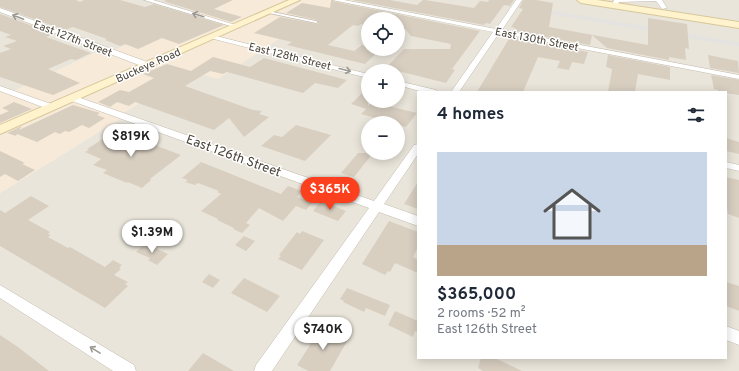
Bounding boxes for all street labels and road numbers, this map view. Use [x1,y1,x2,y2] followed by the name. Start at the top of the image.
[31,17,114,60] street label: East 127th Street
[494,25,580,55] street label: East 130th Street
[247,40,332,74] street label: East 128th Street
[114,45,183,87] street label: Buckeye Road
[184,132,283,182] street label: East 126th Street

